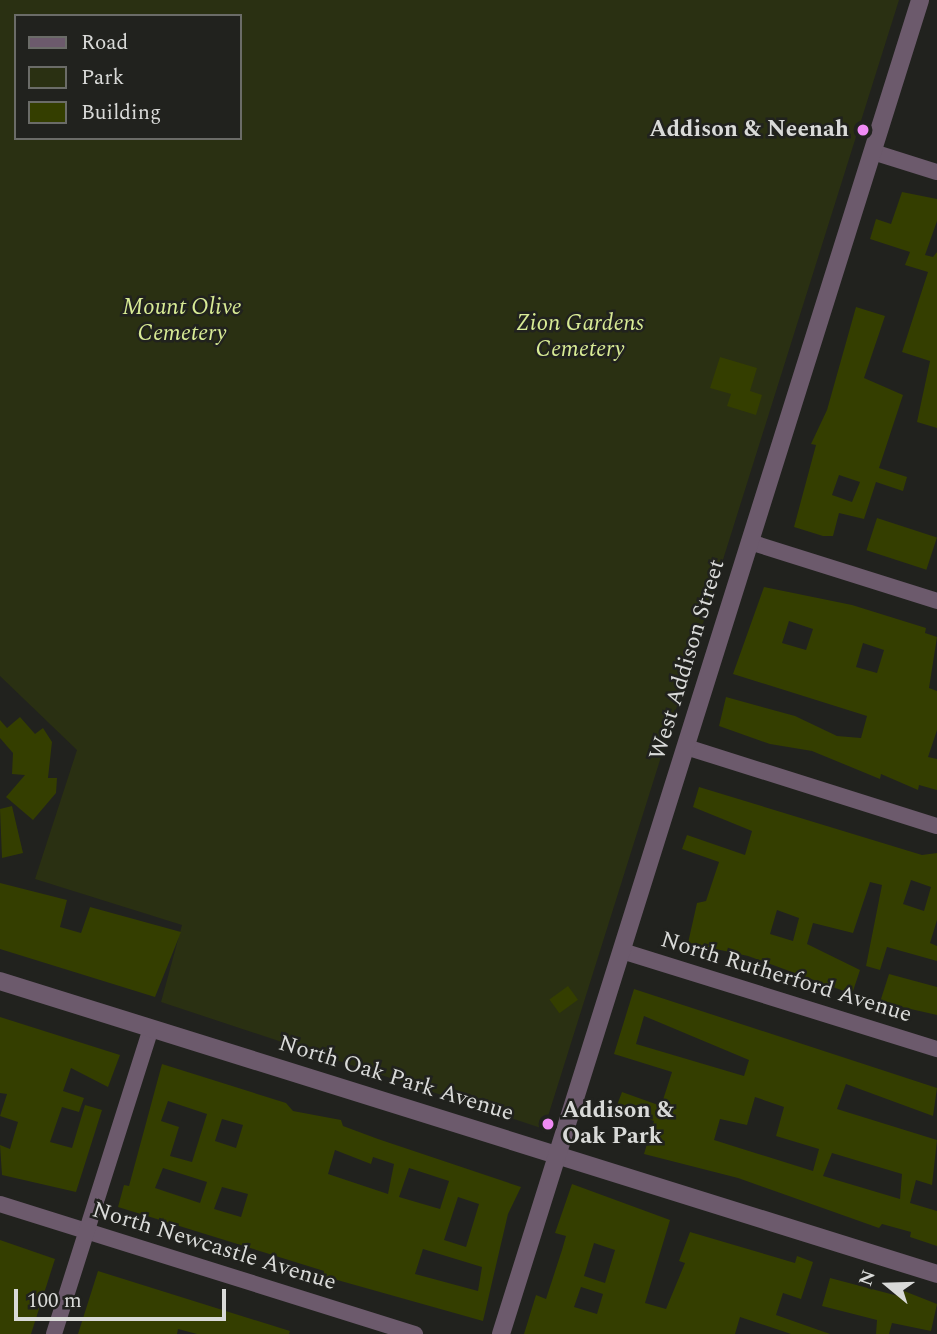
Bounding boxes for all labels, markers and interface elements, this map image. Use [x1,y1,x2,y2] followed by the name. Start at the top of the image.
[14,14,242,140] legend
[81,27,128,59] text: Road
[81,62,124,94] text: Park
[81,97,161,129] text: Building
[649,116,849,144] place label: Addison & Neenah
[855,122,871,138] marker: Addison & Neenah
[122,294,242,348] park label: Mount Olive Cemetery
[516,310,644,364] park label: Zion Gardens Cemetery
[644,556,732,764] street label: West Addison Street
[657,927,915,1029] street label: North Rutherford Avenue
[275,1030,517,1128] street label: North Oak Park Avenue
[562,1097,674,1151] place label: Addison & Oak Park
[540,1116,556,1132] marker: Addison & Oak Park
[89,1197,339,1297] street label: North Newcastle Avenue
[853,1250,923,1320] north arrow
[851,1266,884,1290] text: N
[18,1274,229,1318] scale bar
[27,1285,82,1317] text: 100 m

